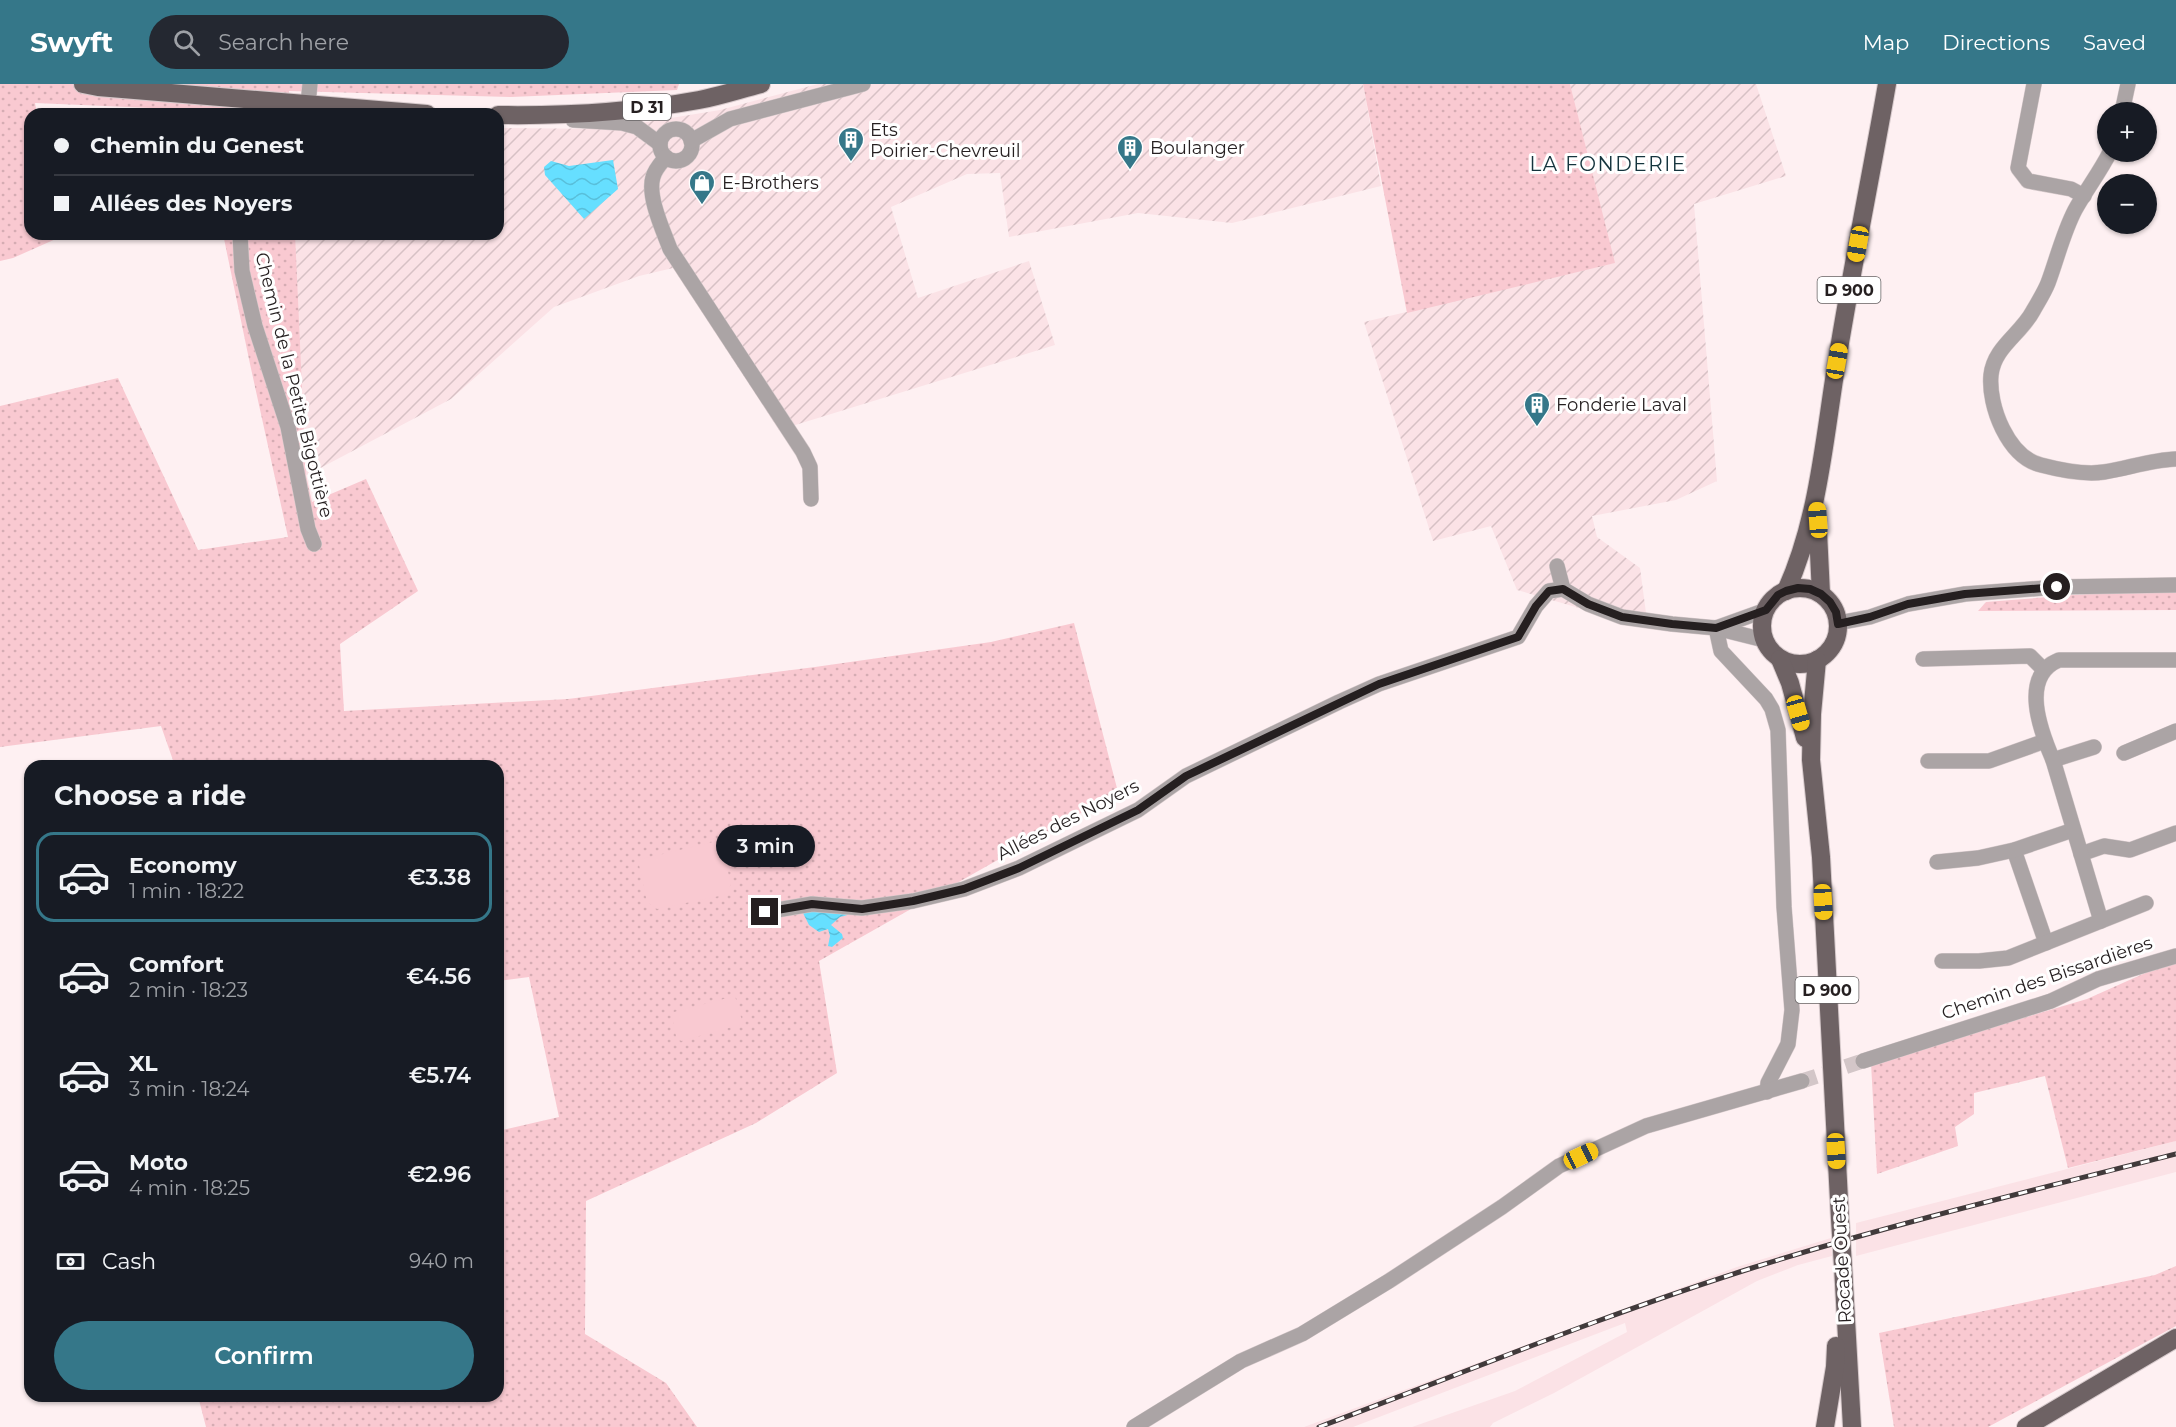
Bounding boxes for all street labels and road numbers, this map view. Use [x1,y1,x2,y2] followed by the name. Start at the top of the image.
[623,94,671,120] road number: D 31
[250,250,338,520] street label: Chemin de la Petite Bigottière
[1818,277,1880,303] road number: D 900
[993,775,1143,865] street label: Allées des Noyers
[1939,931,2155,1024] street label: Chemin des Bissardières
[1796,977,1858,1003] road number: D 900
[1828,1196,1856,1324] street label: Rocade Ouest

